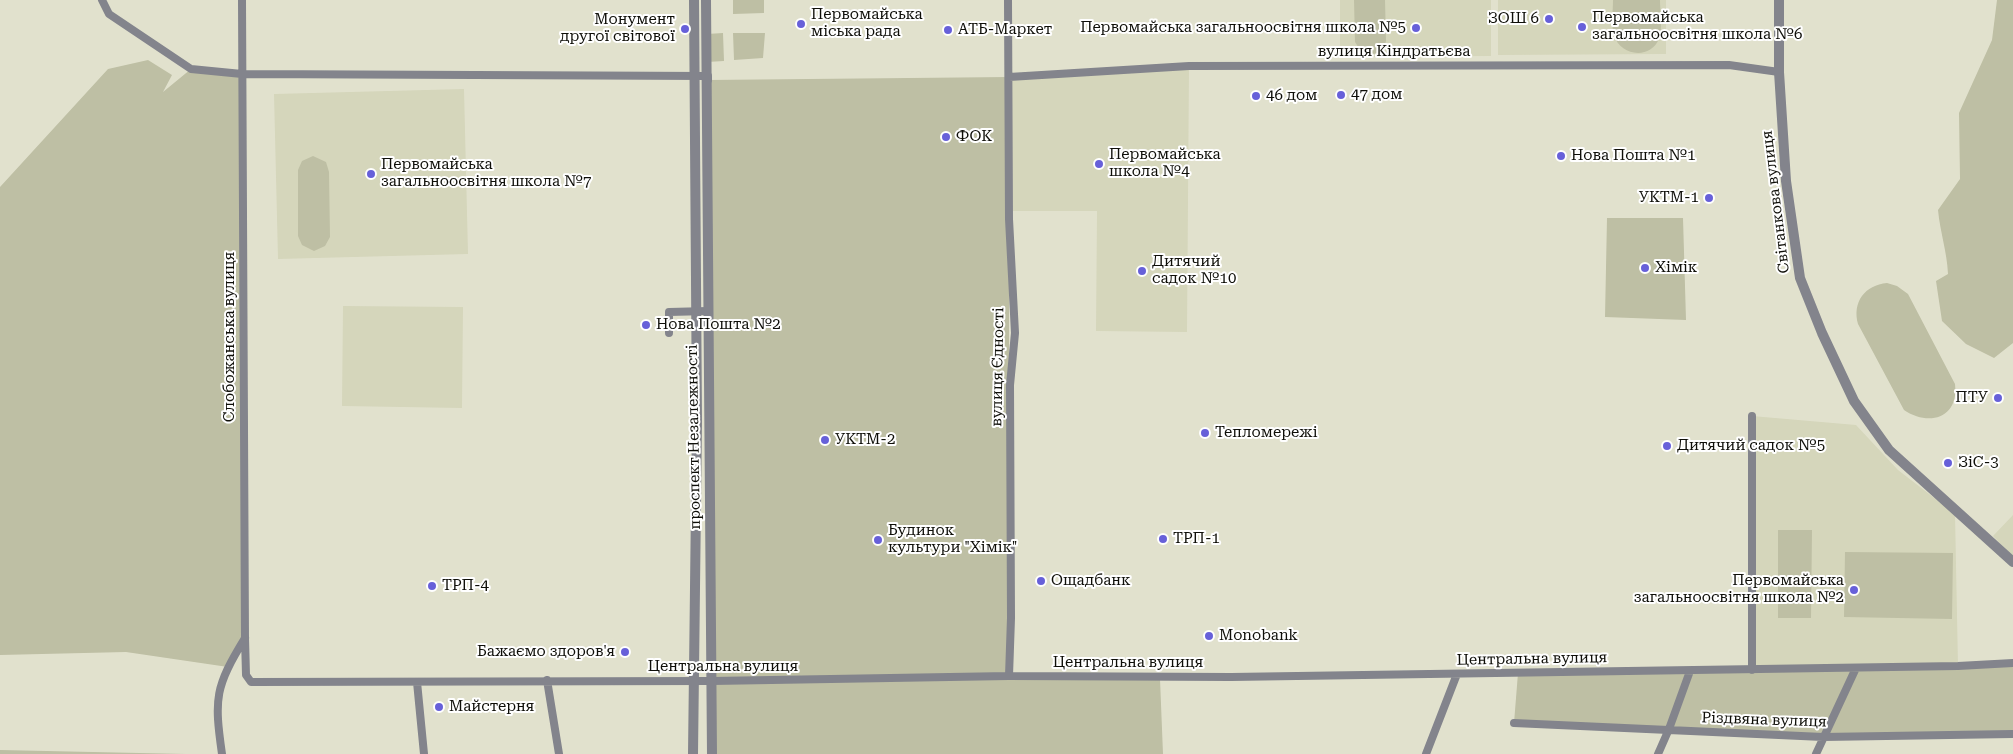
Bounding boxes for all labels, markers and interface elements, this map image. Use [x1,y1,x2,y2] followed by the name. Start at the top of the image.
[811,6,923,41] place label: Первомайська мiська рада
[1592,9,1802,44] place label: Первомайська загальноосвітня школа №6
[1488,10,1539,28] place label: ЗОШ 6
[560,11,675,46] place label: Монумент другої світової
[1543,13,1555,25] marker: ЗОШ 6
[795,18,807,30] marker: Первомайська мiська рада
[1080,19,1406,37] place label: Первомайська загальноосвітня школа №5
[958,21,1052,39] place label: АТБ-Маркет
[1576,21,1588,33] marker: Первомайська загальноосвітня школа №6
[1410,22,1422,34] marker: Первомайська загальноосвітня школа №5
[679,23,691,35] marker: Монумент другої світової
[942,24,954,36] marker: АТБ-Маркет
[1318,43,1470,61] street label: вулиця Кіндратьєва
[1351,86,1402,104] place label: 47 дом
[1266,87,1317,105] place label: 46 дом
[1335,89,1347,101] marker: 47 дом
[1250,90,1262,102] marker: 46 дом
[956,128,992,146] place label: ФОК
[1758,130,1794,274] street label: Світанкова вулиця
[940,131,952,143] marker: ФОК
[1109,146,1221,181] place label: Первомайська школа №4
[1571,147,1696,165] place label: Нова Пошта №1
[1555,150,1567,162] marker: Нова Пошта №1
[381,156,591,191] place label: Первомайська загальноосвітня школа №7
[1093,158,1105,170] marker: Первомайська школа №4
[365,168,377,180] marker: Первомайська загальноосвітня школа №7
[1639,189,1699,207] place label: УКТМ-1
[1703,192,1715,204] marker: УКТМ-1
[221,252,239,422] street label: Слобожанська вулиця
[1152,253,1236,288] place label: Дитячий садок №10
[1655,259,1697,277] place label: Хімік
[1639,262,1651,274] marker: Хімік
[1136,265,1148,277] marker: Дитячий садок №10
[988,307,1008,427] street label: вулиця Єдності
[656,316,781,334] place label: Нова Пошта №2
[640,319,652,331] marker: Нова Пошта №2
[683,344,705,530] street label: проспект Незалежності
[1955,389,1988,407] place label: ПТУ
[1992,392,2004,404] marker: ПТУ
[1215,424,1318,442] place label: Тепломережі
[1199,427,1211,439] marker: Тепломережі
[835,431,895,449] place label: УКТМ-2
[819,434,831,446] marker: УКТМ-2
[1677,437,1825,455] place label: Дитячий садок №5
[1661,440,1673,452] marker: Дитячий садок №5
[1958,454,1999,472] place label: ЗіС-3
[1942,457,1954,469] marker: ЗіС-3
[888,522,1018,557] place label: Будинок культури "Хімік"
[1173,530,1220,548] place label: ТРП-1
[1157,533,1169,545] marker: ТРП-1
[872,534,884,546] marker: Будинок культури "Хімік"
[1051,572,1131,590] place label: Ощадбанк
[1634,572,1844,607] place label: Первомайська загальноосвітня школа №2
[1035,575,1047,587] marker: Ощадбанк
[442,577,489,595] place label: ТРП-4
[426,580,438,592] marker: ТРП-4
[1848,584,1860,596] marker: Первомайська загальноосвітня школа №2
[1219,627,1298,645] place label: Monobank
[1203,630,1215,642] marker: Monobank
[477,643,615,661] place label: Бажаємо здоров'я
[619,646,631,658] marker: Бажаємо здоров'я
[1457,649,1607,669] street label: Центральна вулиця
[1053,654,1203,672] street label: Центральна вулиця
[648,658,798,676] street label: Центральна вулиця
[449,698,534,716] place label: Майстерня
[433,701,445,713] marker: Майстерня
[1701,709,1827,731] street label: Різдвяна вулиця

